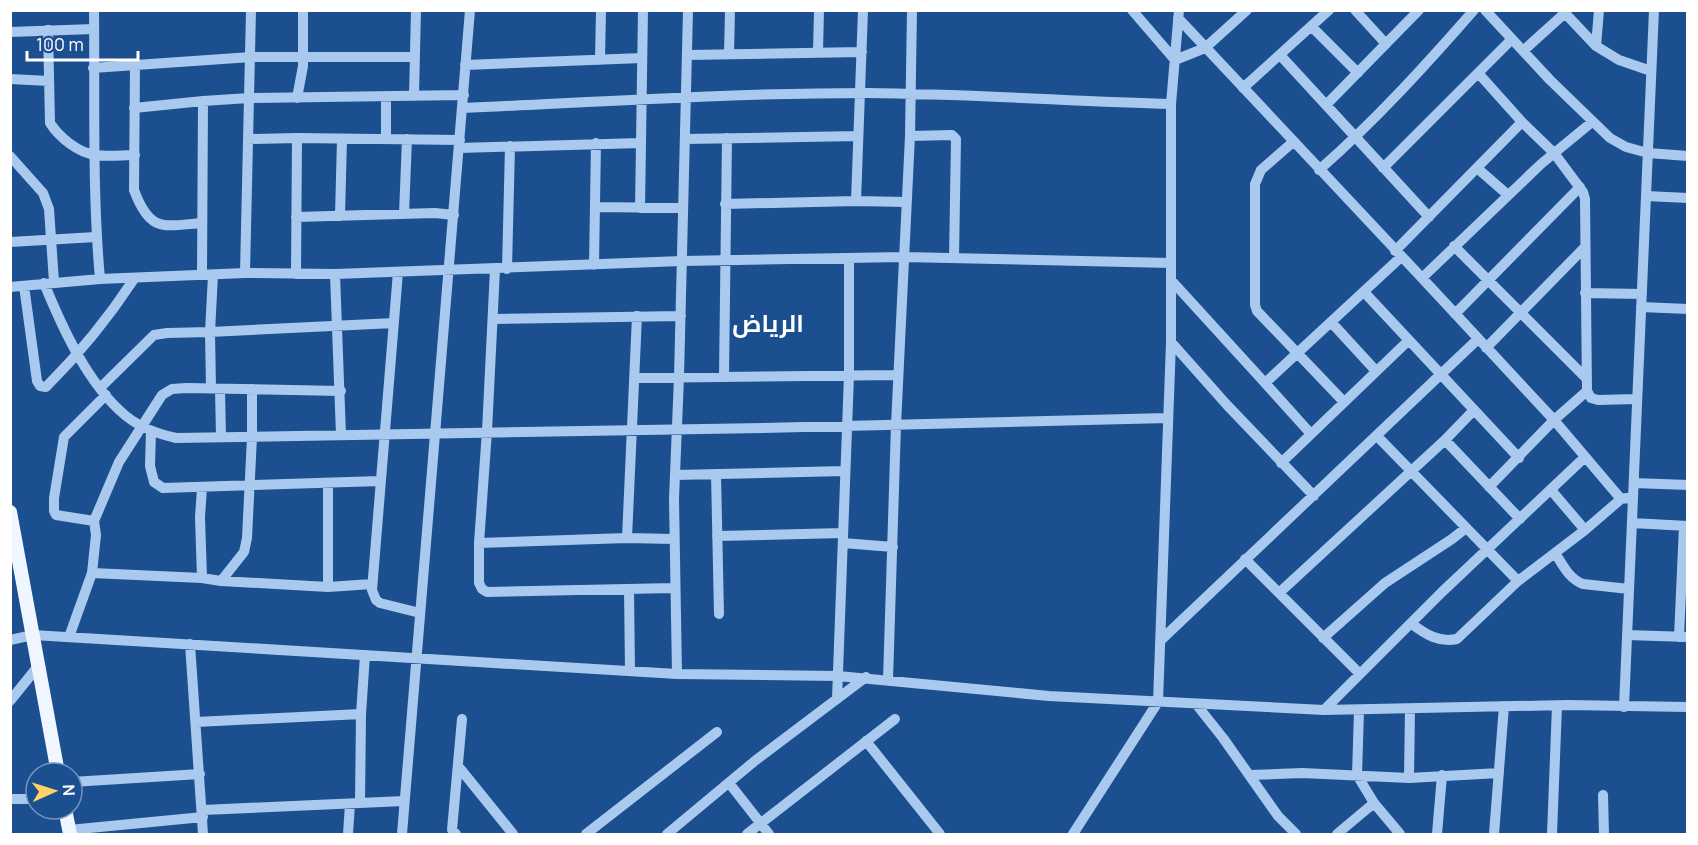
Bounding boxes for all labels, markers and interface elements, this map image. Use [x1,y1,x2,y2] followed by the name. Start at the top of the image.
[27,24,138,62] scale bar
[36,32,84,56] text: 100 m
[732,306,804,339] district label: الرياض
[24,761,84,821] north arrow
[58,784,80,797] text: N

